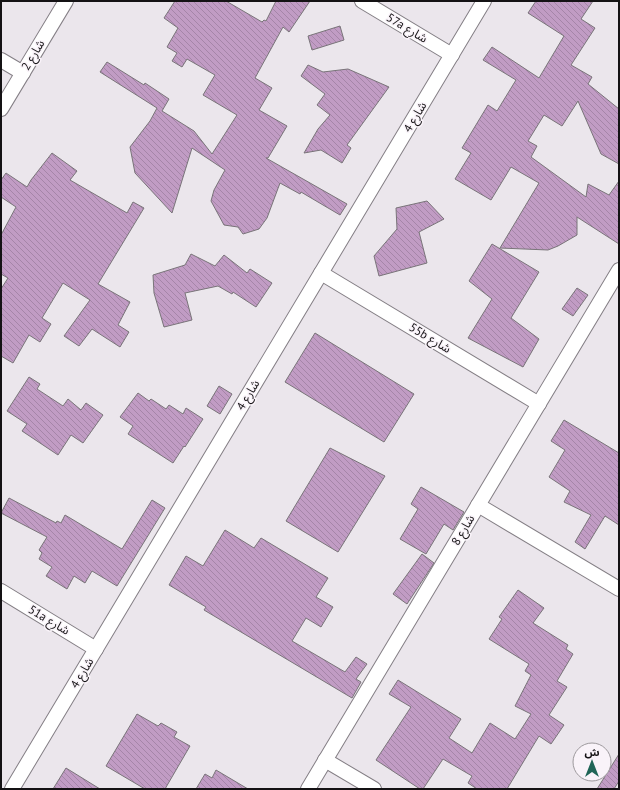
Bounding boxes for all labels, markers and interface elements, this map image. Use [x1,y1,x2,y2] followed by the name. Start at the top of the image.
[383,10,430,47] street label: 57a شارع
[18,37,49,74] street label: شارع 2
[400,99,431,136] street label: شارع 4
[406,319,454,358] street label: 55b شارع
[233,377,264,414] street label: شارع 4
[448,512,479,549] street label: شارع 8
[25,601,73,639] street label: 51a شارع
[67,655,98,692] street label: شارع 4
[572,742,612,782] north arrow
[584,745,600,759] text: ش

